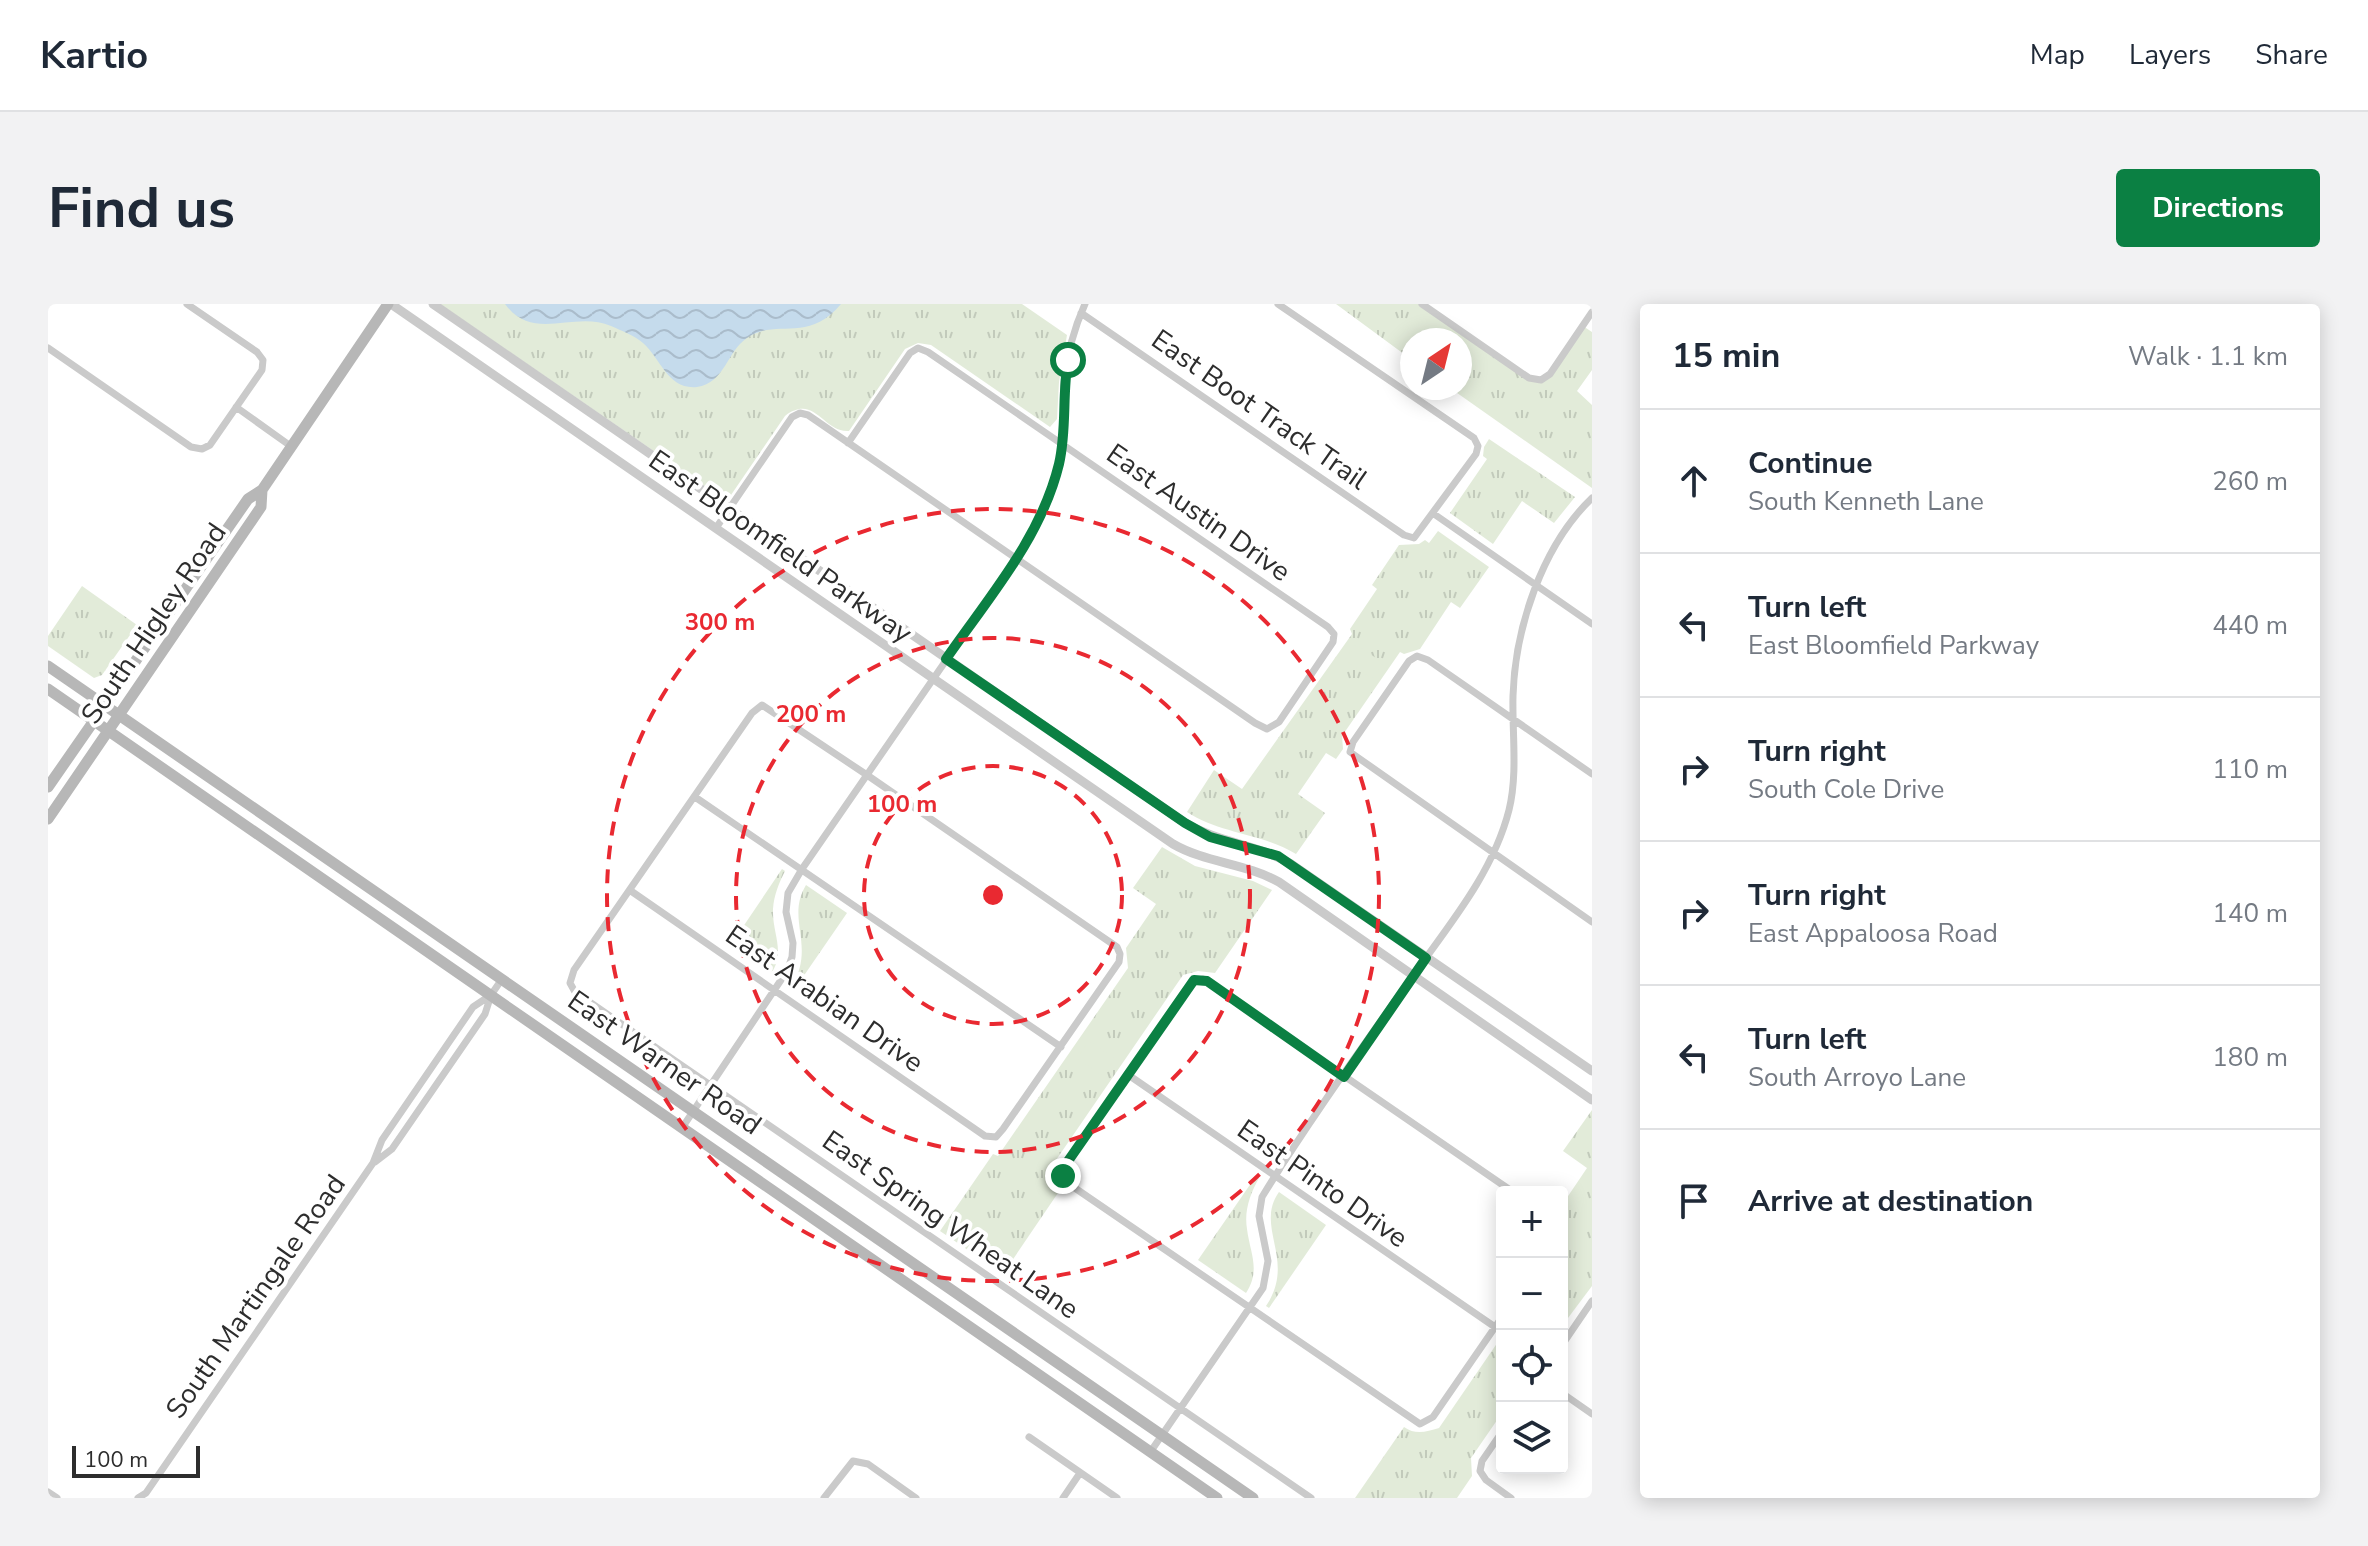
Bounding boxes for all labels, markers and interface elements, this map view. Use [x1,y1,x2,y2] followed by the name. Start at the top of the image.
[40,30,148,81] text: Kartio
[2030,36,2085,74] text: Map
[2129,36,2211,74] text: Layers
[2255,36,2328,74] text: Share
[2116,169,2320,247] button: Directions
[48,170,235,247] text: Find us
[1144,321,1376,499] street label: East Boot Track Trail
[1400,328,1472,400] north arrow
[1672,333,1780,379] text: 15 min
[2128,339,2288,374] text: Walk · 1.1 km
[1050,342,1086,378] route start
[1099,435,1298,590] street label: East Austin Drive
[641,441,920,653] street label: East Bloomfield Parkway
[1748,443,1873,484] text: Continue
[1672,459,1716,503] icon: ahead
[2212,464,2288,499] text: 260 m
[1748,484,1984,519] text: South Kenneth Lane
[72,515,235,732] street label: South Higley Road
[1748,587,1866,628] text: Turn left
[1672,603,1716,647] icon: left
[685,606,755,638] text: 300 m
[2212,608,2288,643] text: 440 m
[1748,628,2039,663] text: East Bloomfield Parkway
[776,698,846,730] text: 200 m
[1748,731,1886,772] text: Turn right
[1672,747,1716,791] icon: right
[2212,752,2288,787] text: 110 m
[1748,772,1944,807] text: South Cole Drive
[867,788,937,820] text: 100 m
[1748,875,1886,916] text: Turn right
[979,881,1007,909] centre of rings
[1672,891,1716,935] icon: right
[2212,896,2288,931] text: 140 m
[718,916,931,1081] street label: East Arabian Drive
[1748,916,1998,951] text: East Appaloosa Road
[560,982,769,1144] street label: East Warner Road
[1748,1019,1866,1060] text: Turn left
[1672,1035,1716,1079] icon: left
[2212,1040,2288,1075] text: 180 m
[1748,1060,1966,1095] text: South Arroyo Lane
[1230,1111,1415,1257] street label: East Pinto Drive
[815,1122,1086,1328] street label: East Spring Wheat Lane
[1045,1158,1081,1194] route end
[157,1167,354,1426] street label: South Martingale Road
[1672,1179,1716,1223] icon: arrive
[1748,1181,2033,1222] text: Arrive at destination
[1496,1186,1568,1474] map controls
[1496,1186,1568,1258] button: +
[1496,1258,1568,1330] button: −
[1496,1330,1568,1402] button: locate
[1496,1402,1568,1474] button: layers
[72,1442,200,1478] scale bar
[84,1445,148,1475] text: 100 m

